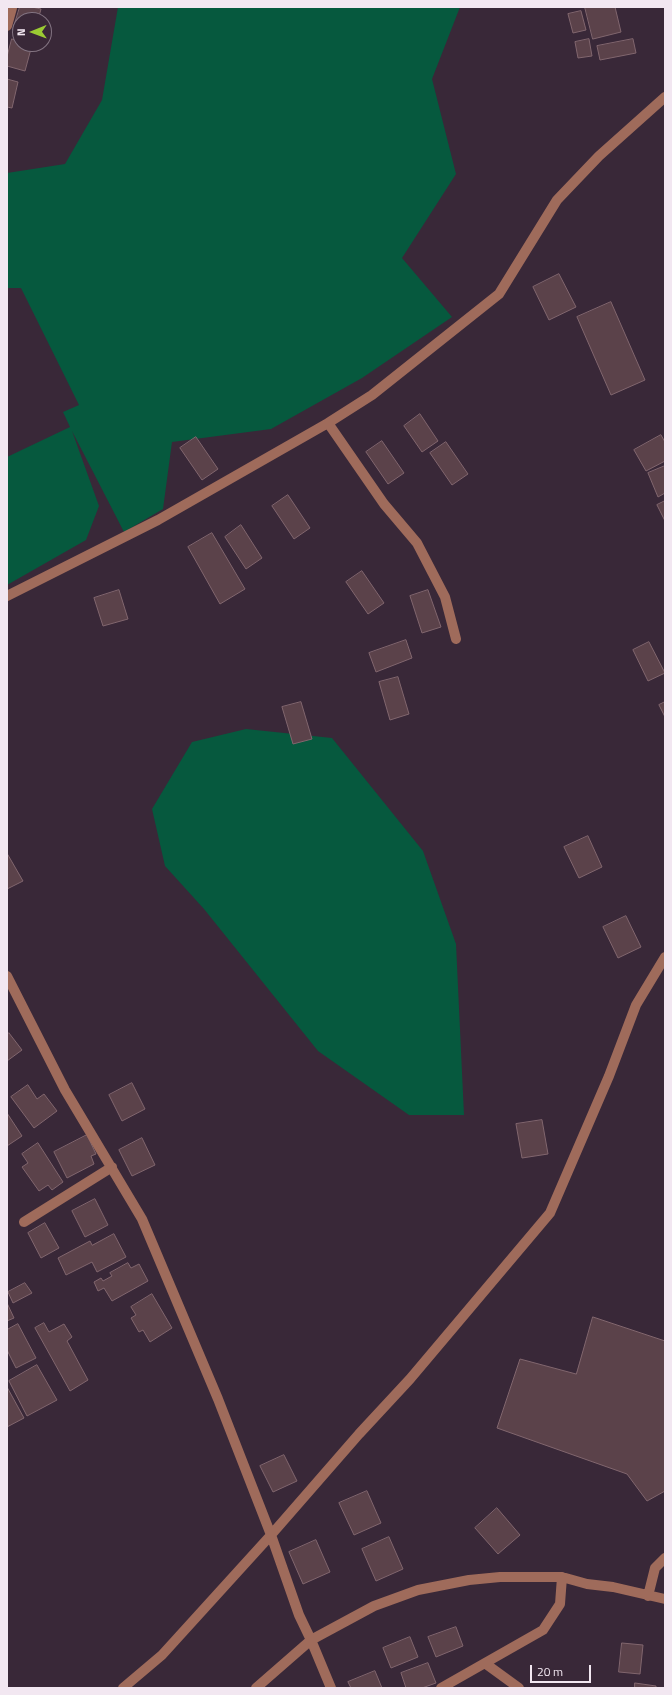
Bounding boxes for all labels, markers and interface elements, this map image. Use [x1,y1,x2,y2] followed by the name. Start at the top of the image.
[12,12,52,52] north arrow
[13,28,29,36] text: N
[532,1657,593,1683] scale bar
[537,1662,563,1681] text: 20 m

